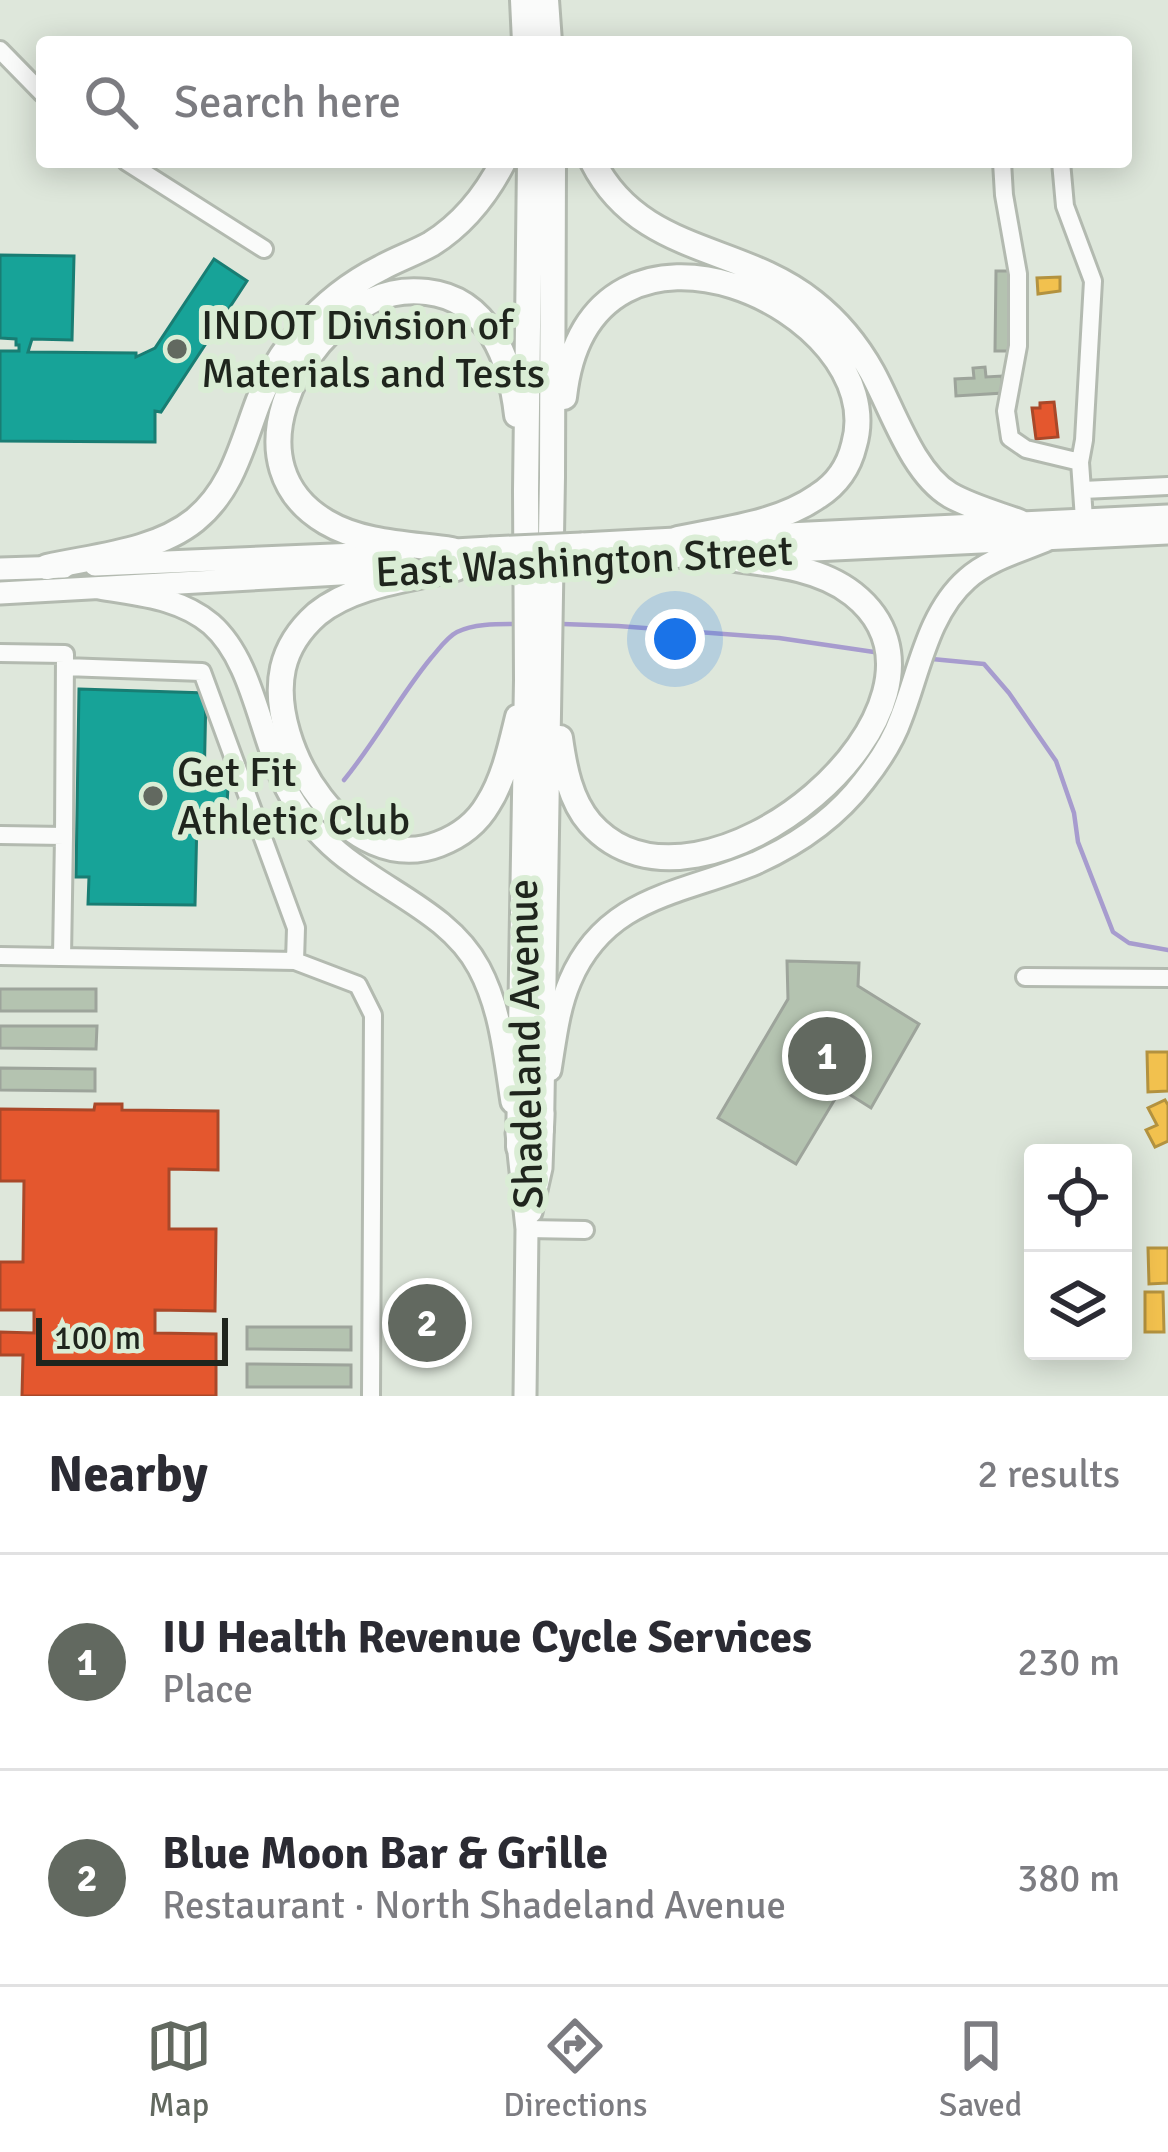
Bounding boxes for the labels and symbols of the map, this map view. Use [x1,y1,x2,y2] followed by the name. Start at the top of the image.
[201,300,545,399] place label: INDOT Division of Materials and Tests
[164,336,190,362] marker: INDOT Division of Materials and Tests
[374,526,794,598] street label: East Washington Street
[645,609,705,669] your location
[177,747,410,846] place label: Get Fit Athletic Club
[140,783,166,809] marker: Get Fit Athletic Club
[498,879,554,1209] street label: Shadeland Avenue
[788,1011,866,1101] pin: 1
[388,1278,466,1368] pin: 2
[36,1312,228,1365] scale bar

